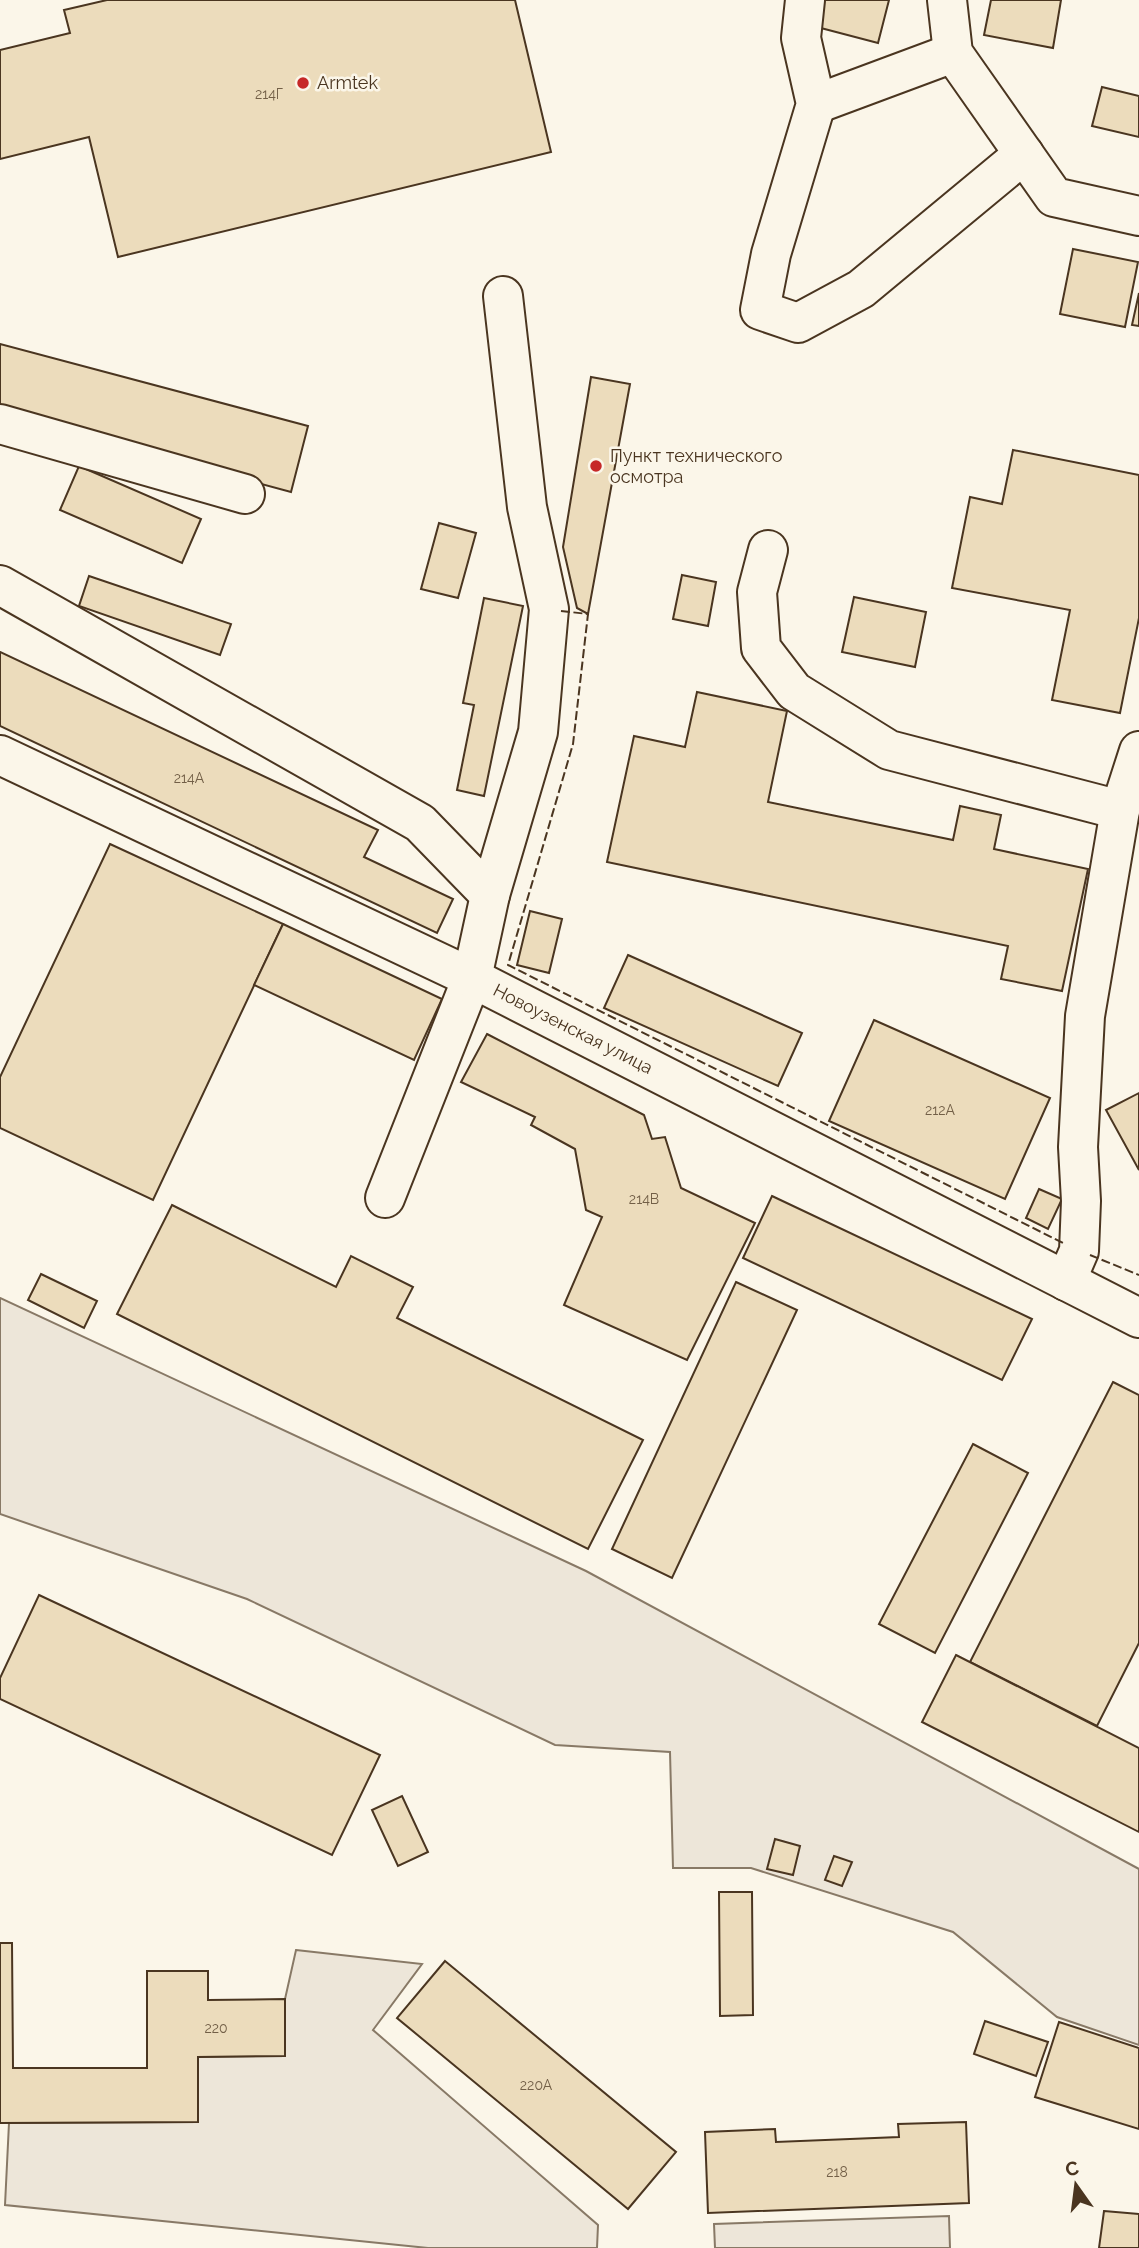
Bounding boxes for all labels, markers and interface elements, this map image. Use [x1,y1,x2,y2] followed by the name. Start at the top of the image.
[317,72,378,93] place label: Armtek
[295,75,311,91] marker: Armtek
[255,86,283,102] house number: 214Г
[610,445,783,487] place label: Пункт технического осмотра
[588,458,604,474] marker: Пункт технического осмотра
[174,770,205,786] house number: 214А
[490,979,657,1078] street label: Новоузенская улица
[925,1102,956,1118] house number: 212А
[629,1191,659,1207] house number: 214В
[204,2020,228,2036] house number: 220
[520,2077,553,2093] house number: 220А
[1041,2150,1111,2220] north arrow
[1063,2156,1081,2181] text: С
[826,2164,848,2180] house number: 218

